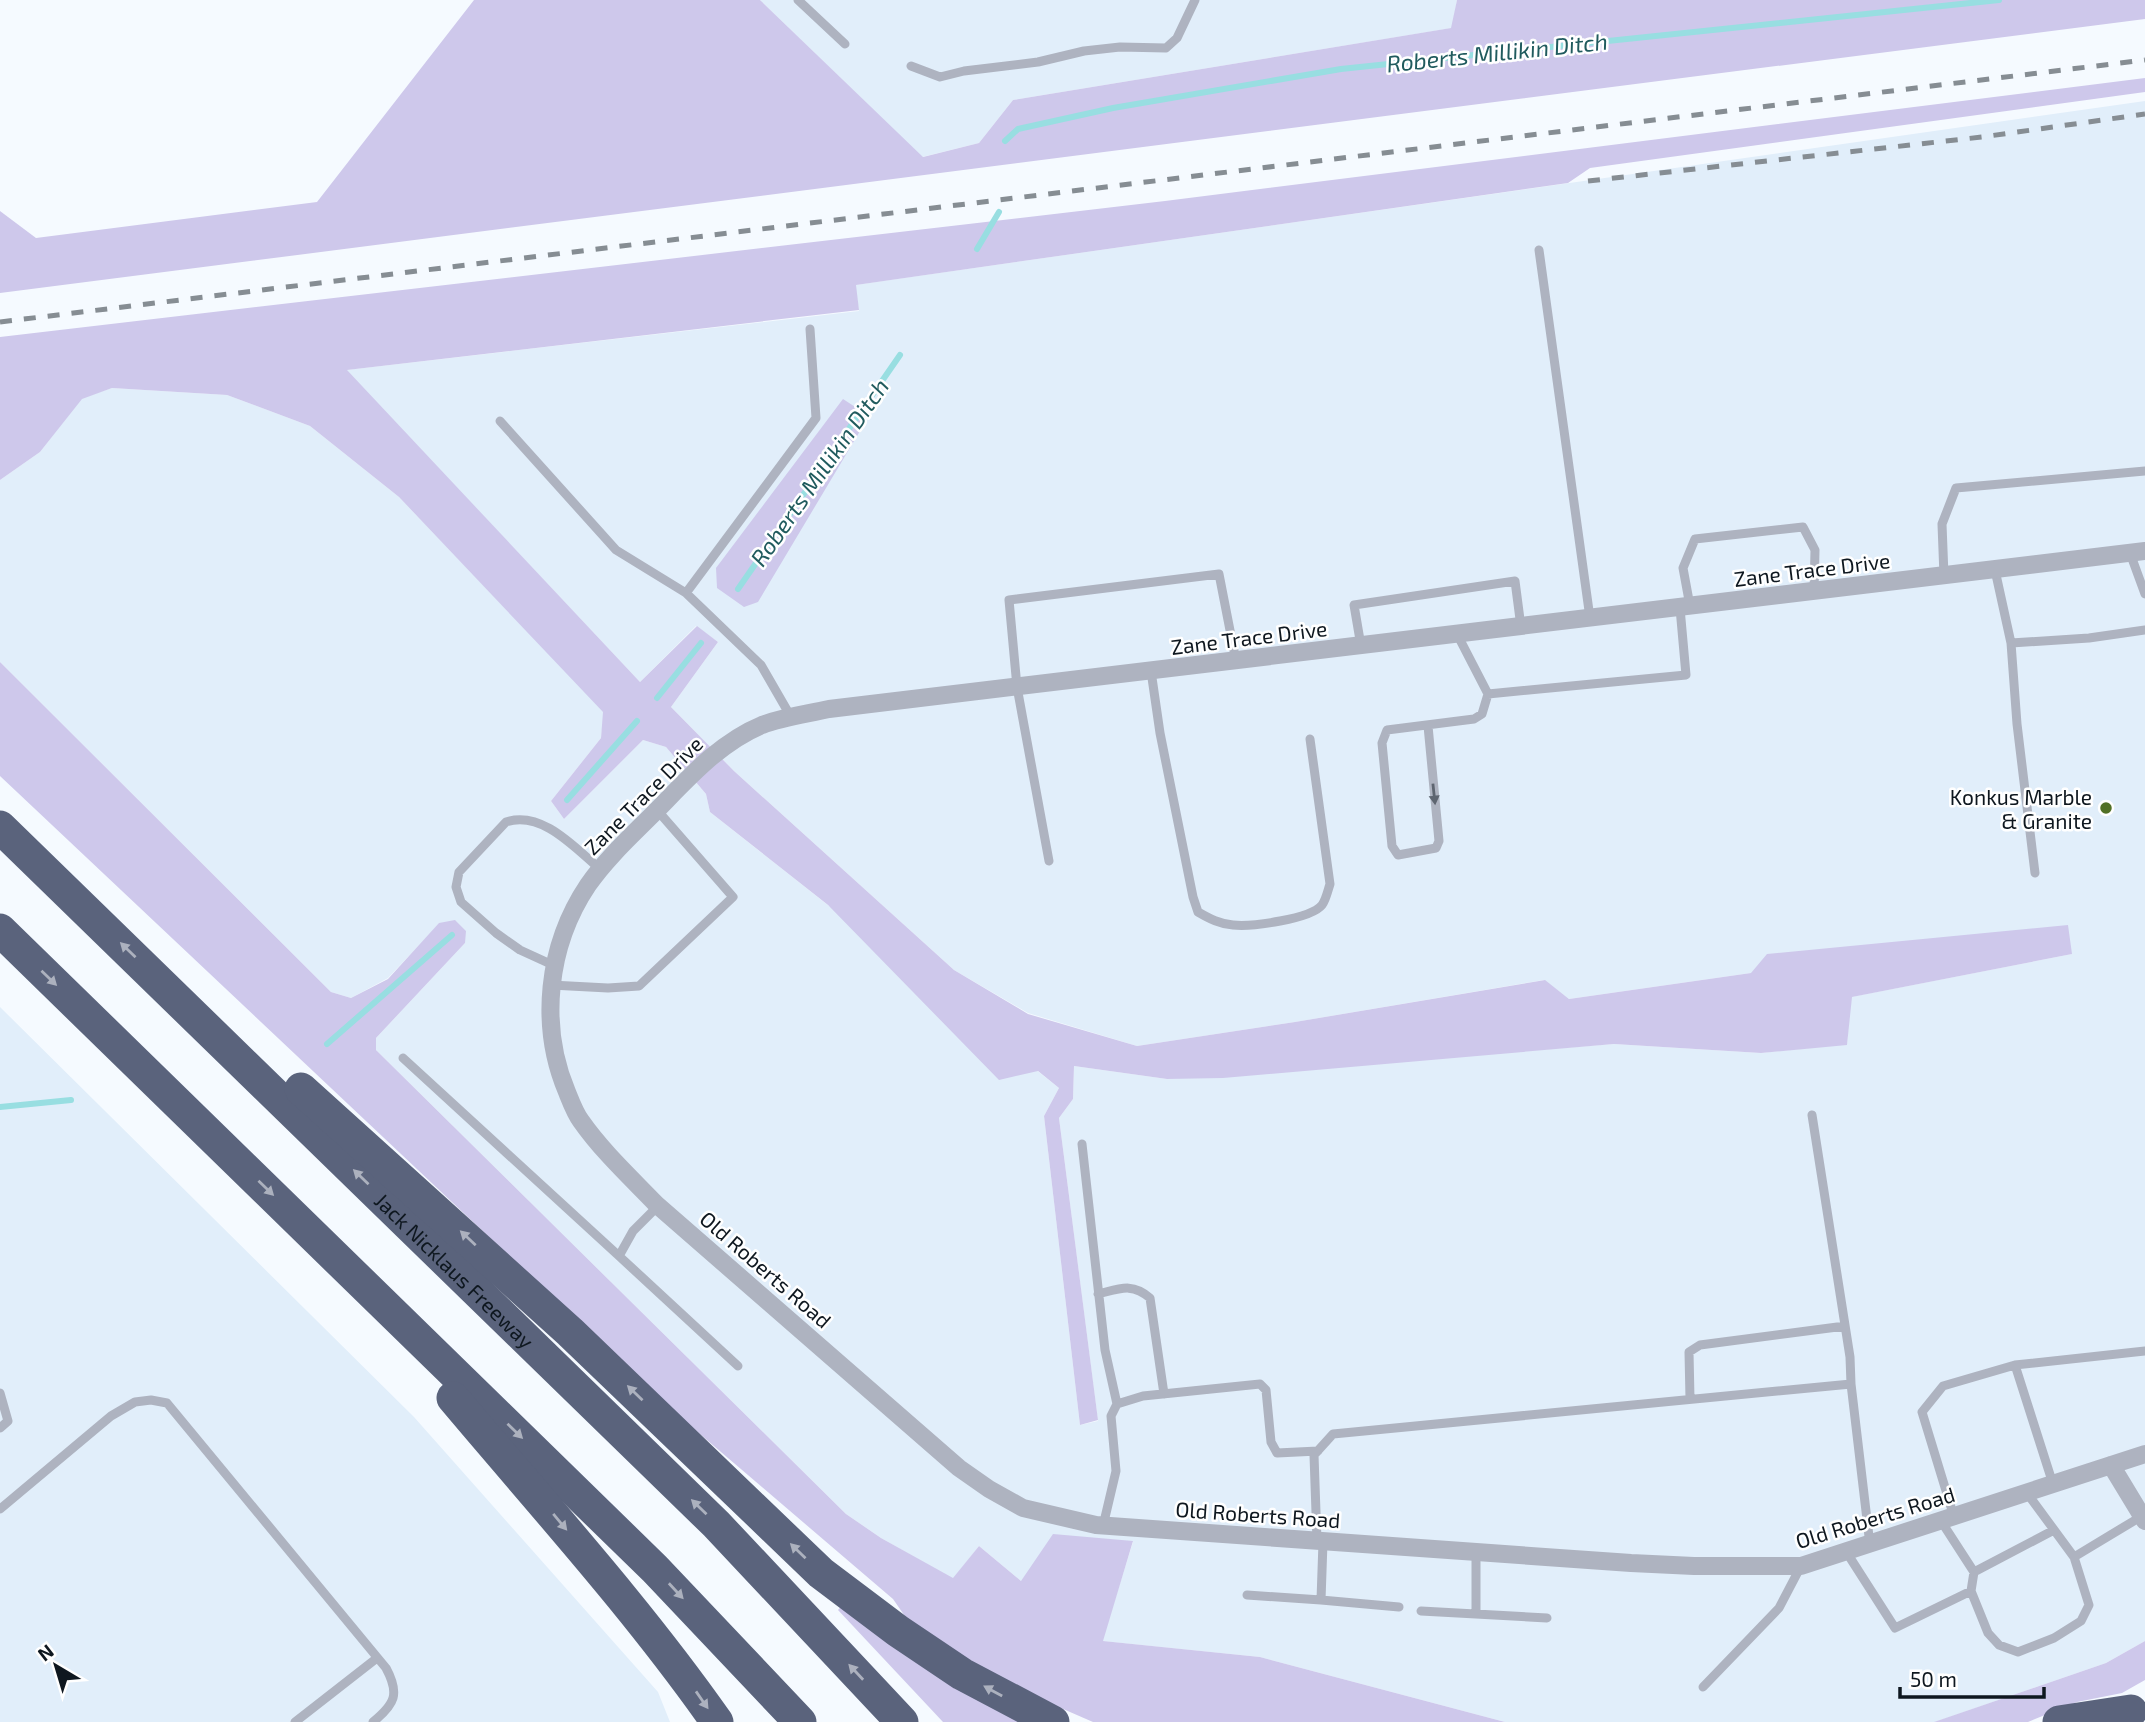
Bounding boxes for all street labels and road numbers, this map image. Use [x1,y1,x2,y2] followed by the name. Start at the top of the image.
[1732,547,1892,591] street label: Zane Trace Drive
[1169,615,1329,659] street label: Zane Trace Drive
[579,731,707,859] street label: Zane Trace Drive
[370,1187,540,1353] street label: Jack Nicklaus Freeway
[695,1205,837,1333] street label: Old Roberts Road
[1792,1481,1958,1553] street label: Old Roberts Road
[1175,1496,1341,1532] street label: Old Roberts Road

